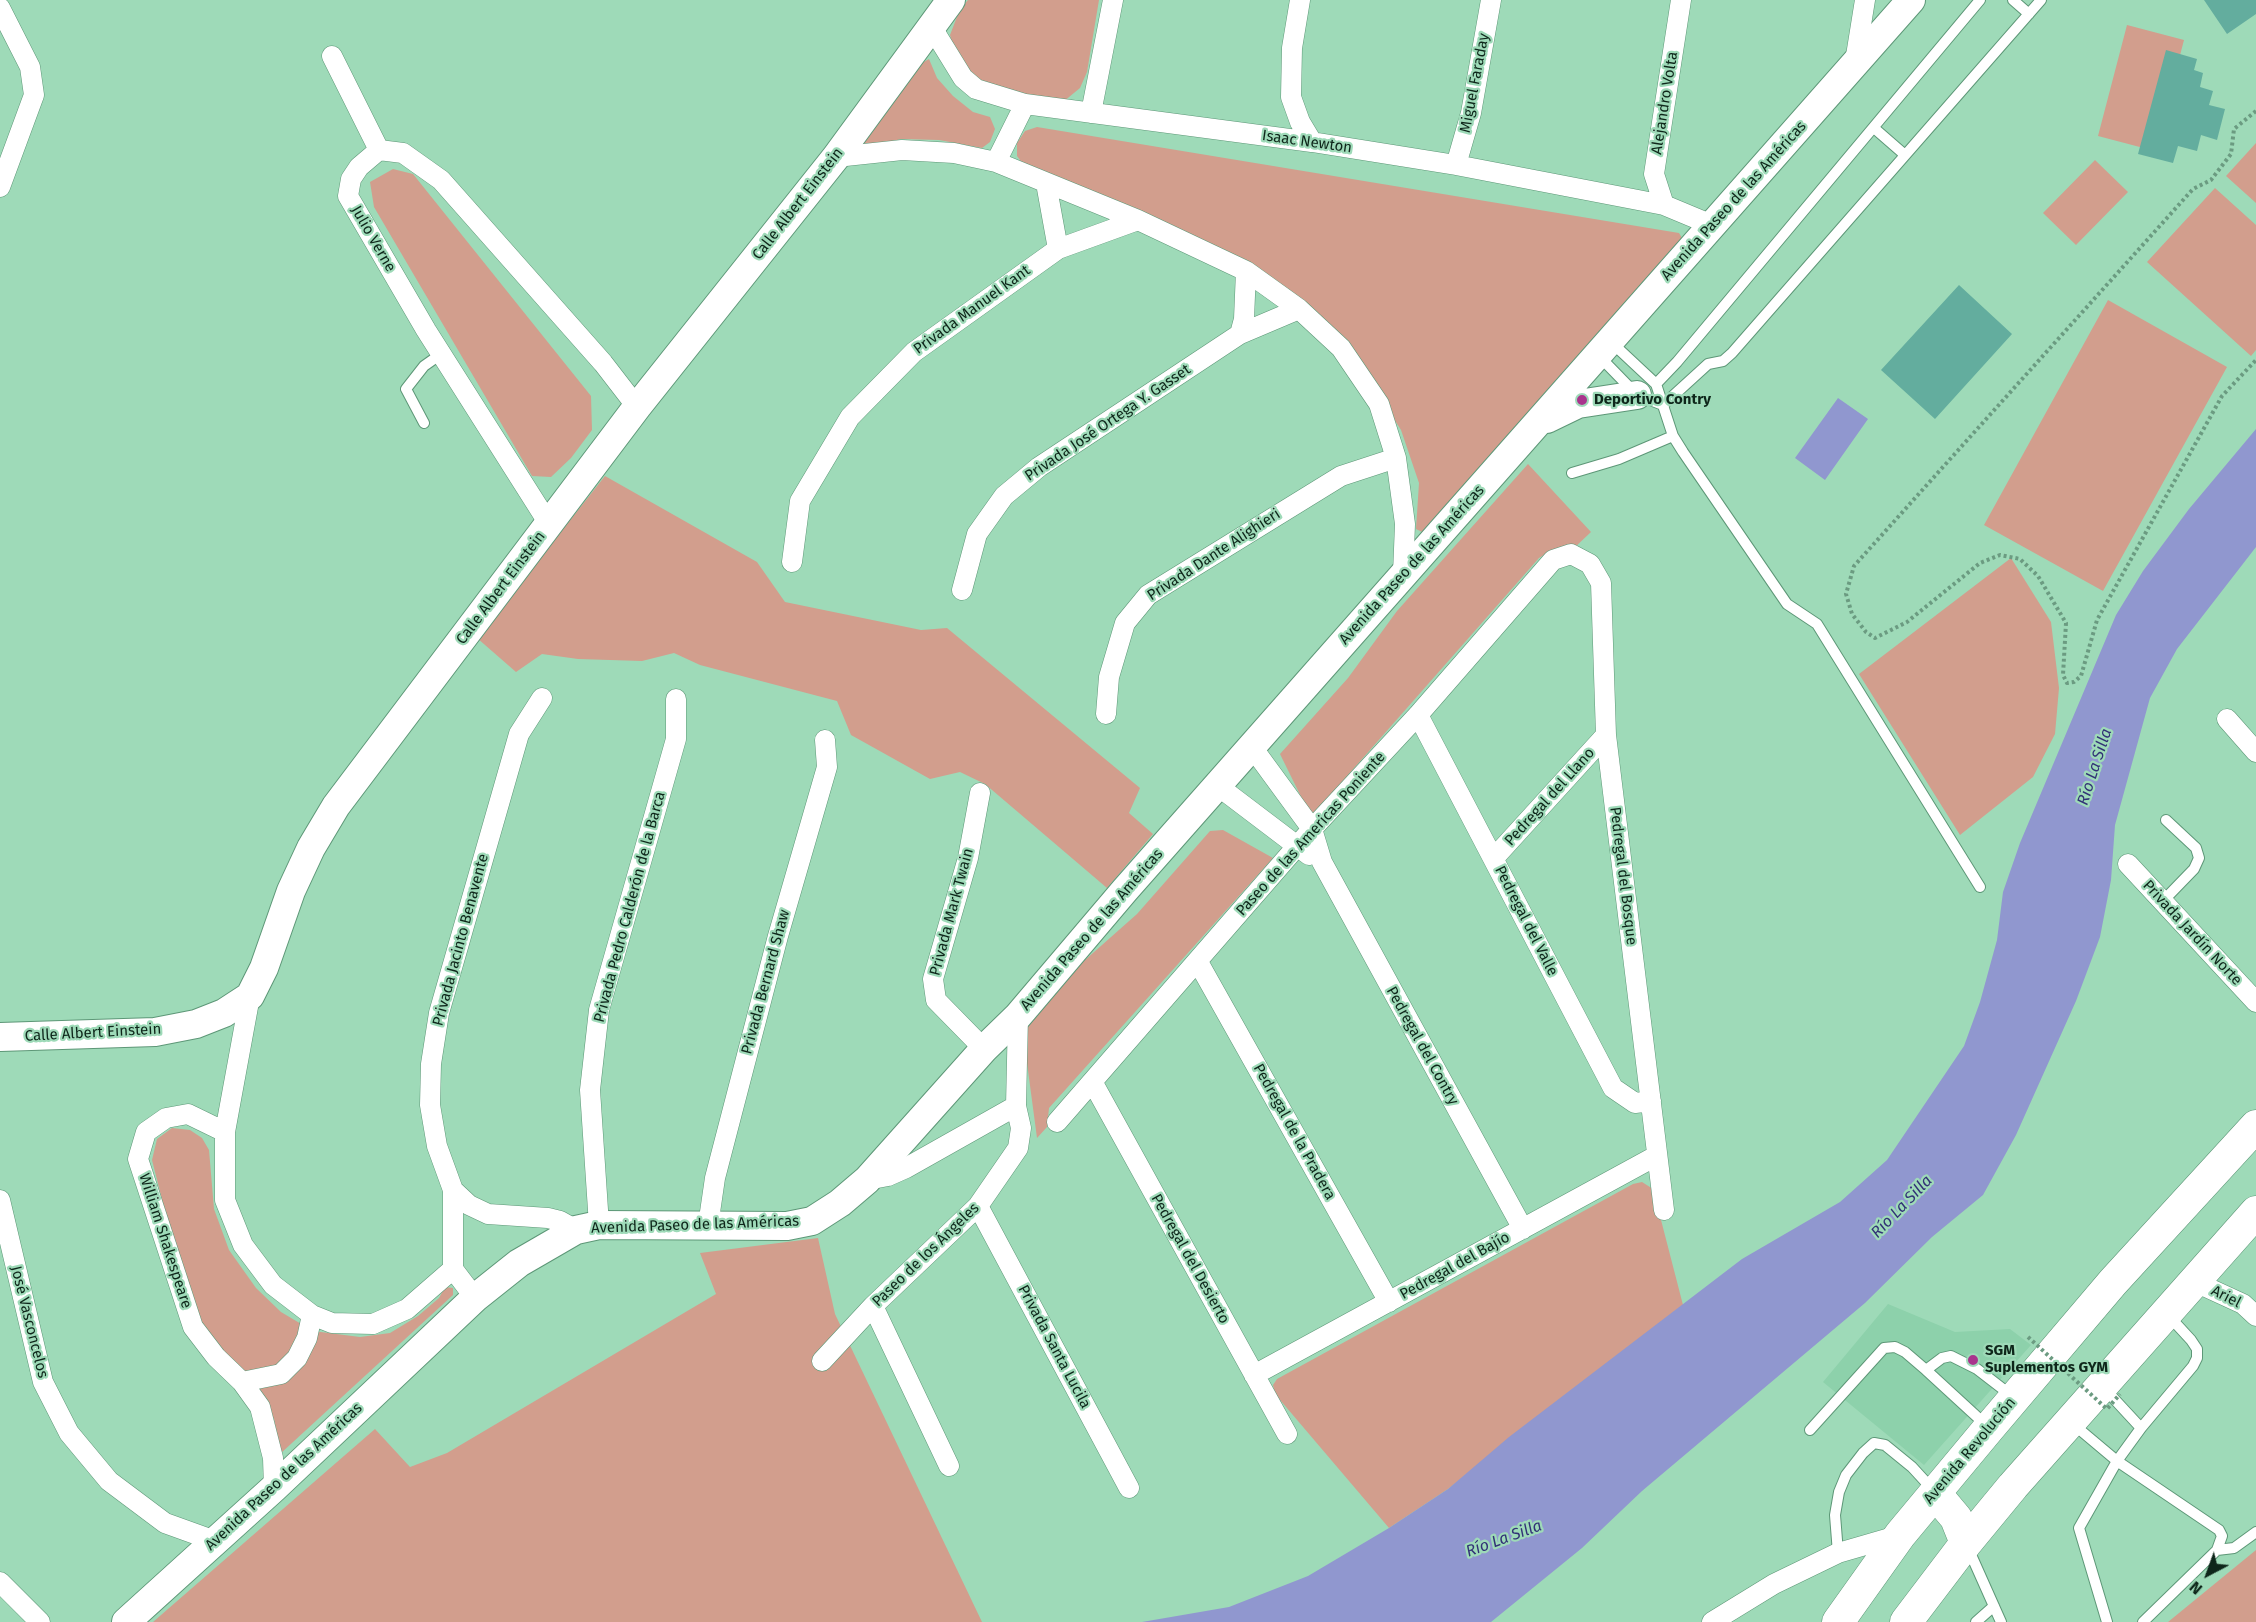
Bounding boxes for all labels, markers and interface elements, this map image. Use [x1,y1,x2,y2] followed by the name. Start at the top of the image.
[1457,32,1493,134] street label: Miguel Faraday
[1648,50,1682,156] street label: Alejandro Volta
[1658,118,1810,284] street label: Avenida Paseo de las Américas
[1261,127,1353,157] street label: Isaac Newton
[749,145,847,263] street label: Calle Albert Einstein
[347,203,399,275] street label: Julio Verne
[910,262,1034,358] street label: Privada Manuel Kant
[1022,361,1194,485] street label: Privada José Ortega Y. Gasset
[1594,391,1711,409] place label: Deportivo Contry
[1575,393,1589,407] marker: Deportivo Contry
[1336,482,1488,648] street label: Avenida Paseo de las Américas
[1144,505,1284,605] street label: Privada Dante Alighieri
[453,528,549,648] street label: Calle Albert Einstein
[2074,726,2116,808] water label: Río La Silla
[1501,744,1599,850] street label: Pedregal del Llano
[1233,748,1389,920] street label: Paseo de las Americas Poniente
[590,790,670,1024] street label: Privada Pedro Calderón de la Barca
[1606,806,1640,946] street label: Pedregal del Bosque
[926,846,978,978] street label: Privada Mark Twain
[1017,846,1167,1014] street label: Avenida Paseo de las Américas
[429,852,493,1028] street label: Privada Jacinto Benavente
[1491,863,1561,979] street label: Pedregal del Valle
[2139,877,2245,989] street label: Privada Jardín Norte
[738,908,794,1056] street label: Privada Bernard Shaw
[1382,984,1462,1108] street label: Pedregal del Contry
[24,1020,162,1046] street label: Calle Albert Einstein
[1249,1061,1339,1203] street label: Pedregal de la Pradera
[135,1171,195,1311] street label: William Shakespeare
[1867,1172,1937,1242] water label: Río La Silla
[1147,1191,1233,1327] street label: Pedregal del Desierto
[869,1199,983,1311] street label: Paseo de los Ángeles
[591,1212,799,1238] street label: Avenida Paseo de las Américas
[1397,1228,1513,1304] street label: Pedregal del Bajío
[6,1264,52,1380] street label: José Vasconcelos
[1014,1282,1094,1412] street label: Privada Santa Lucila
[2208,1282,2244,1312] street label: Ariel
[1985,1342,2108,1377] place label: SGM Suplementos GYM
[1966,1353,1980,1367] marker: SGM Suplementos GYM
[1920,1394,2020,1508] street label: Avenida Revolución
[202,1399,366,1555] street label: Avenida Paseo de las Américas
[1463,1516,1545,1562] water label: Río La Silla
[2178,1544,2238,1604] north arrow
[2186,1577,2206,1599] text: N

